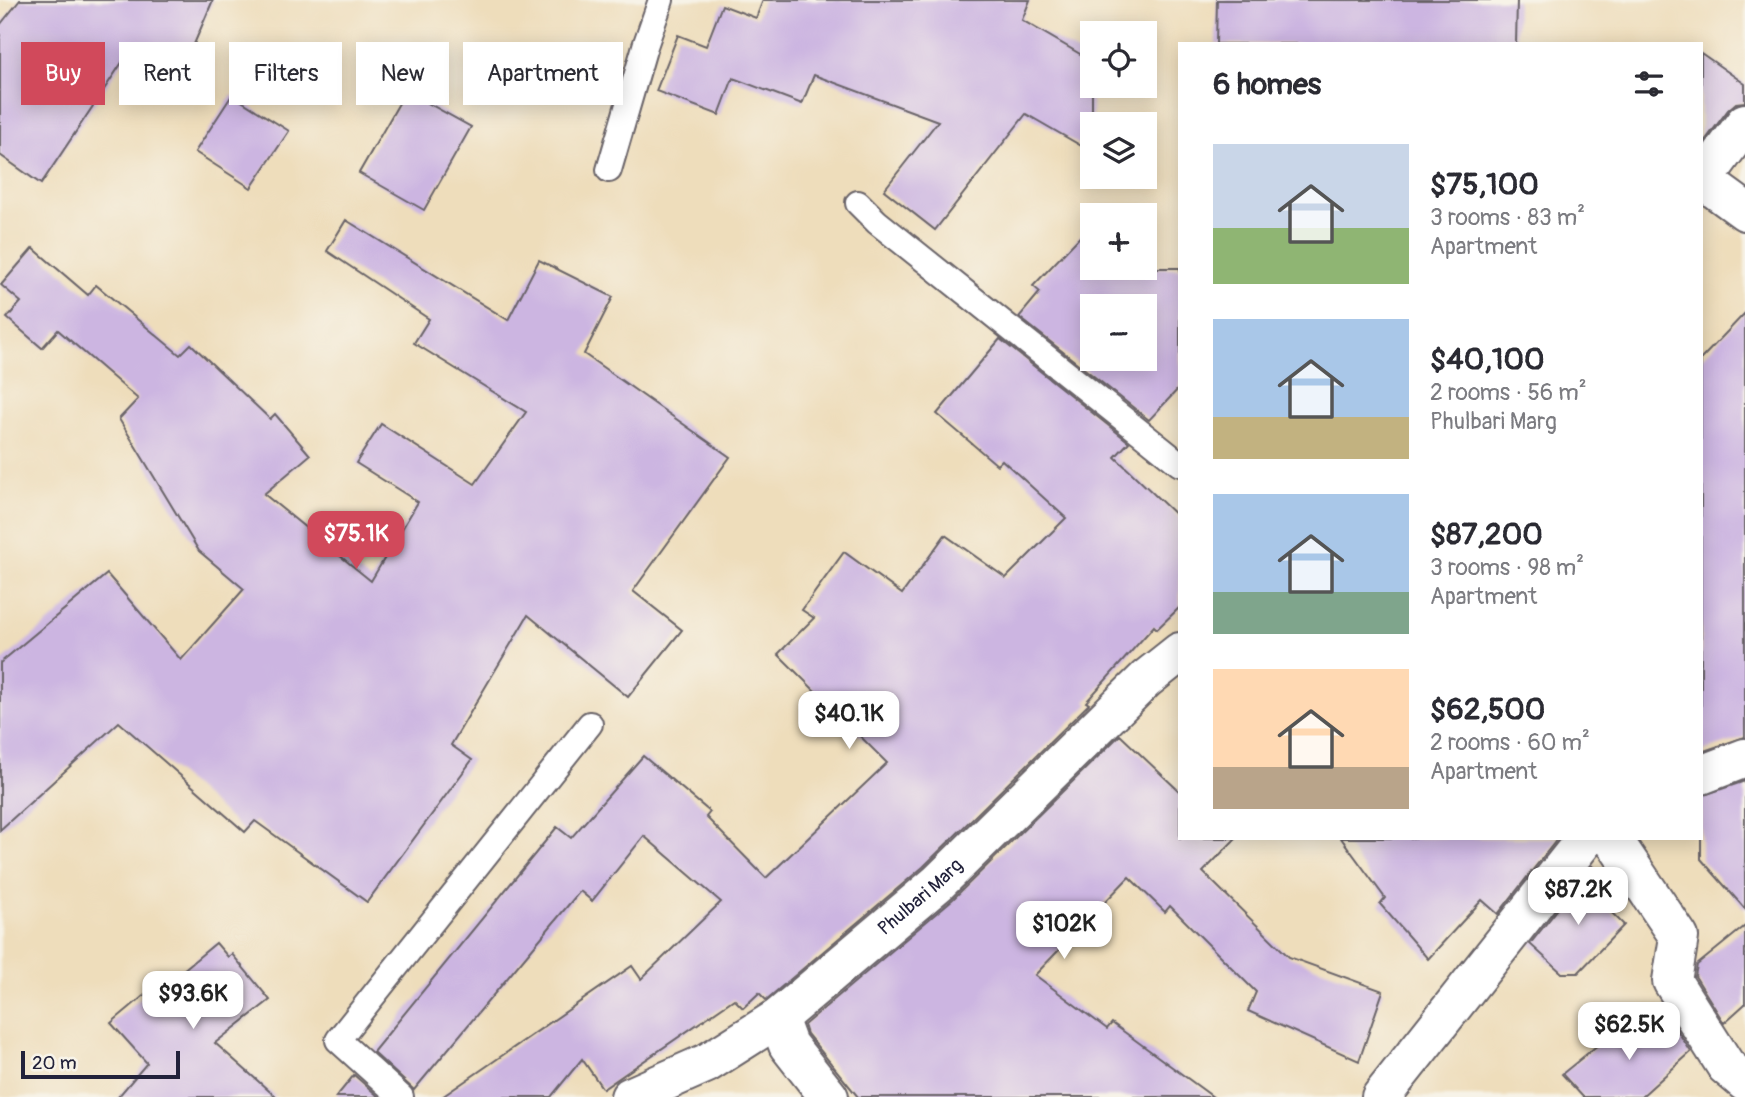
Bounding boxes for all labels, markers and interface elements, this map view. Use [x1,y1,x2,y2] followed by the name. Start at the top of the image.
[1080,21,1157,371] map controls
[1080,21,1157,98] button: locate
[21,42,105,105] chip: Buy
[119,42,215,105] chip: Rent
[229,42,342,105] chip: Filters
[356,42,449,105] chip: New
[463,42,623,105] chip: Apartment
[1630,65,1668,103] icon: filters
[1213,66,1321,103] text: 6 homes
[1080,112,1157,189] button: layers
[1430,166,1539,203] text: $75,100
[1269,172,1353,256] icon: home
[1080,203,1157,280] button: +
[1430,203,1585,232] text: 3 rooms · 83 m²
[1430,232,1537,261] text: Apartment
[1080,294,1157,371] button: −
[1430,341,1544,378] text: $40,100
[1269,347,1353,431] icon: home
[1430,378,1587,407] text: 2 rooms · 56 m²
[1430,407,1557,436] text: Phulbari Marg
[299,512,413,571] pin: $75.1K
[1430,516,1543,553] text: $87,200
[324,519,389,548] text: $75.1K
[1269,522,1353,606] icon: home
[1430,553,1584,582] text: 3 rooms · 98 m²
[1430,582,1537,611] text: Apartment
[1430,691,1545,728] text: $62,500
[792,692,906,751] pin: $40.1K
[1269,697,1353,781] icon: home
[814,699,884,728] text: $40.1K
[1430,728,1590,757] text: 2 rooms · 60 m²
[1430,757,1537,786] text: Apartment
[873,854,968,941] street label: Phulbari Marg
[1521,867,1635,927] pin: $87.2K
[1544,875,1612,904] text: $87.2K
[1015,902,1113,961] pin: $102K
[1032,909,1096,938] text: $102K
[136,972,250,1031] pin: $93.6K
[158,979,228,1008] text: $93.6K
[1572,1002,1686,1062] pin: $62.5K
[1594,1010,1664,1039] text: $62.5K
[21,1048,180,1080] scale bar
[32,1051,77,1075] text: 20 m

